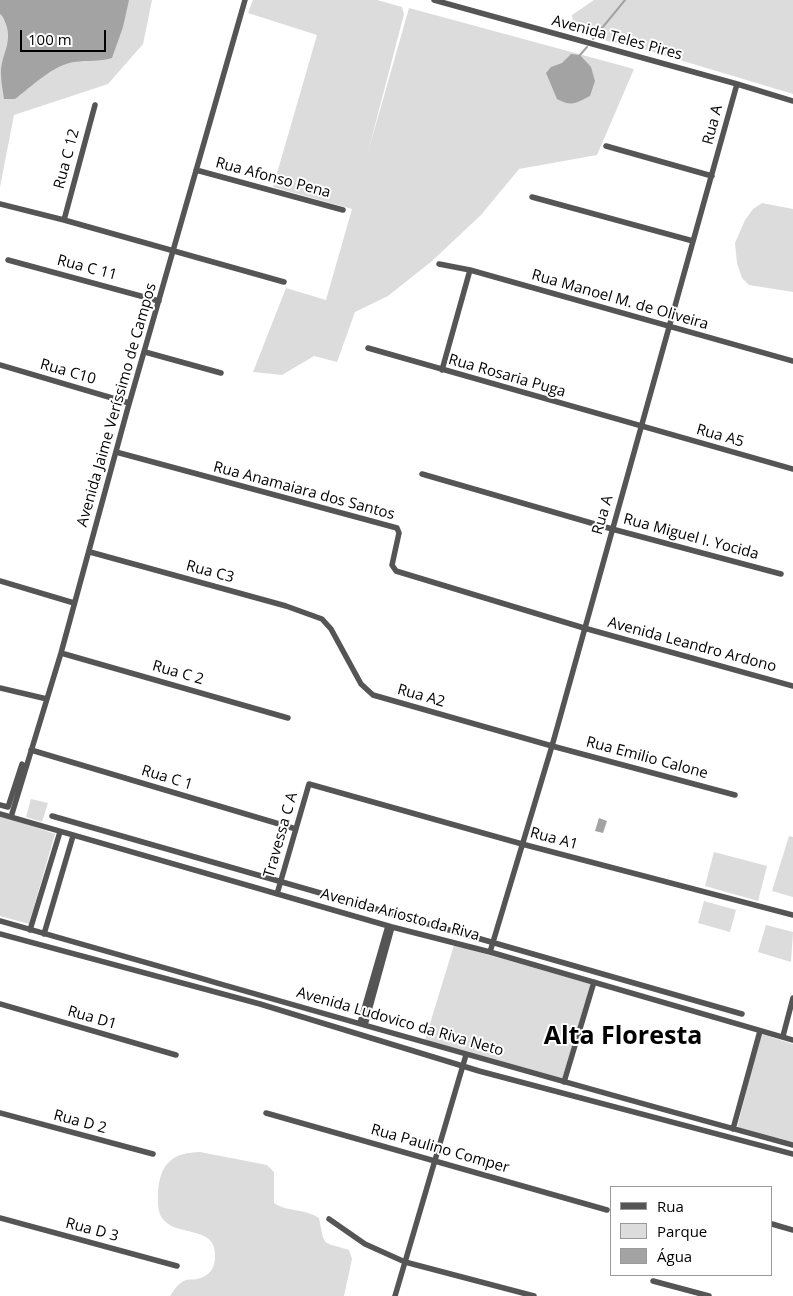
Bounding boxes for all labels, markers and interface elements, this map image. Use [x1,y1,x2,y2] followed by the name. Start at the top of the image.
[550,12,684,64] street label: Avenida Teles Pires
[22,20,109,52] scale bar
[28,29,72,49] text: 100 m
[699,103,727,147] street label: Rua A
[50,127,84,191] street label: Rua C 12
[213,154,333,202] street label: Rua Afonso Pena
[55,251,119,285] street label: Rua C 11
[530,266,710,334] street label: Rua Manoel M. de Oliveira
[74,281,160,529] street label: Avenida Jaime Veríssimo de Campos
[446,351,568,401] street label: Rua Rosaria Puga
[38,355,98,389] street label: Rua C10
[694,421,746,451] street label: Rua A5
[211,458,397,524] street label: Rua Anamaiara dos Santos
[589,493,617,537] street label: Rua A
[621,510,761,564] street label: Rua Miguel I. Yocida
[184,557,236,587] street label: Rua C3
[606,614,778,676] street label: Avenida Leandro Ardono
[150,657,206,689] street label: Rua C 2
[395,681,447,711] street label: Rua A2
[584,733,710,783] street label: Rua Emilio Calone
[139,762,195,794] street label: Rua C 1
[260,790,302,880] street label: Travessa C A
[528,824,580,854] street label: Rua A1
[319,885,481,945] street label: Avenida Ariosto da Riva
[294,984,506,1060] street label: Avenida Ludovico da Riva Neto
[65,1002,119,1034] street label: Rua D1
[544,1022,702,1052] district label: Alta Floresta
[52,1106,108,1138] street label: Rua D 2
[369,1121,511,1177] street label: Rua Paulino Comper
[610,1186,773,1276] legend
[657,1196,684,1216] text: Rua
[64,1214,120,1246] street label: Rua D 3
[657,1221,707,1241] text: Parque
[657,1246,692,1266] text: Água

